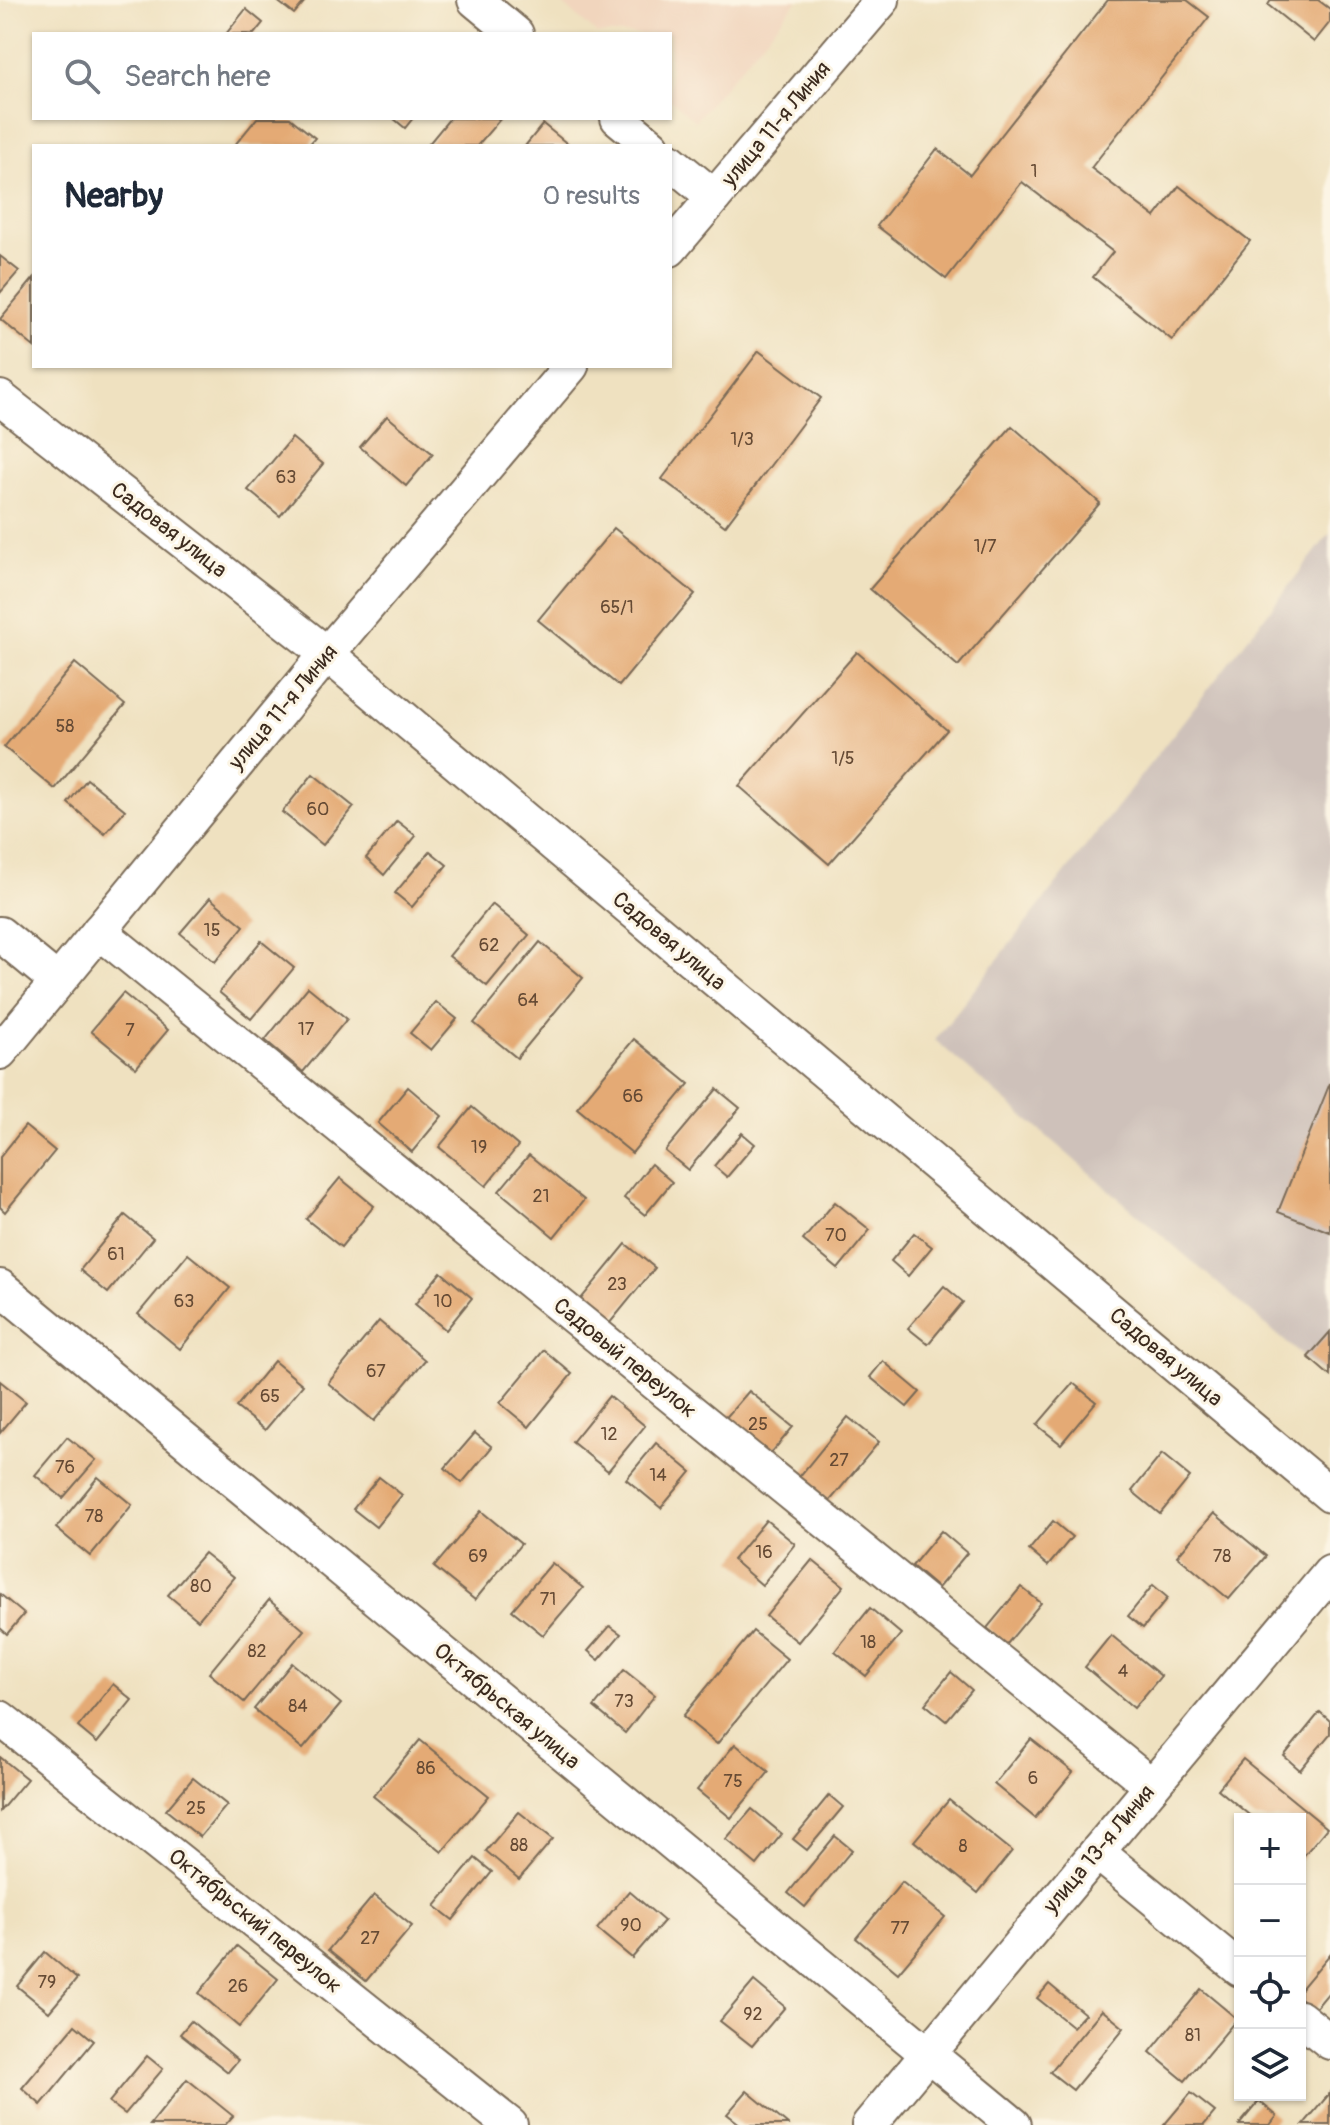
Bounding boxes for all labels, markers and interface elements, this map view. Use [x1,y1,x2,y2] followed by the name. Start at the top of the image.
[32,32,672,120] search box
[60,54,104,98] icon: search
[715,56,837,193] street label: улица 11-я Линия
[124,58,271,95] text: Search here
[1030,160,1038,183] house number: 1
[64,175,163,218] text: Nearby
[543,180,640,212] text: 0 results
[730,428,754,451] house number: 1/3
[276,466,296,489] house number: 63
[105,476,233,584] street label: Садовая улица
[973,535,997,558] house number: 1/7
[600,596,634,619] house number: 65/1
[222,639,344,776] street label: улица 11-я Линия
[56,715,74,738] house number: 58
[831,747,855,770] house number: 1/5
[307,798,329,821] house number: 60
[606,885,732,997] street label: Садовая улица
[204,919,220,942] house number: 15
[479,934,499,957] house number: 62
[518,989,539,1012] house number: 64
[298,1018,315,1041] house number: 17
[125,1019,135,1042] house number: 7
[623,1085,643,1108] house number: 66
[471,1136,487,1159] house number: 19
[532,1185,550,1208] house number: 21
[825,1224,847,1247] house number: 70
[107,1243,125,1266] house number: 61
[607,1273,627,1296] house number: 23
[174,1290,194,1313] house number: 63
[433,1290,453,1313] house number: 10
[548,1292,702,1424] street label: Садовый переулок
[1103,1301,1229,1413] street label: Садовая улица
[366,1360,386,1383] house number: 67
[260,1385,280,1408] house number: 65
[748,1413,768,1436] house number: 25
[600,1423,618,1446] house number: 12
[829,1449,849,1472] house number: 27
[55,1456,75,1479] house number: 76
[649,1464,667,1487] house number: 14
[85,1505,103,1528] house number: 78
[755,1541,773,1564] house number: 16
[468,1545,488,1568] house number: 69
[1213,1545,1231,1568] house number: 78
[190,1575,212,1598] house number: 80
[540,1588,556,1611] house number: 71
[860,1631,876,1654] house number: 18
[428,1637,586,1775] street label: Октябрьская улица
[247,1640,267,1663] house number: 82
[1118,1660,1129,1683] house number: 4
[614,1690,634,1713] house number: 73
[288,1695,308,1718] house number: 84
[416,1757,436,1780] house number: 86
[1028,1767,1038,1790] house number: 6
[723,1770,743,1793] house number: 75
[1037,1779,1161,1920] street label: улица 13-я Линия
[186,1797,206,1820] house number: 25
[1234,1813,1306,2101] map controls
[1234,1813,1306,1885] button: +
[510,1834,528,1857] house number: 88
[958,1835,968,1858] house number: 8
[163,1843,347,1999] street label: Октябрьский переулок
[1234,1885,1306,1957] button: −
[620,1914,642,1937] house number: 90
[890,1917,910,1940] house number: 77
[360,1927,380,1950] house number: 27
[1234,1957,1306,2029] button: locate
[38,1971,56,1994] house number: 79
[228,1975,248,1998] house number: 26
[743,2003,763,2026] house number: 92
[1185,2024,1201,2047] house number: 81
[1234,2029,1306,2101] button: layers

